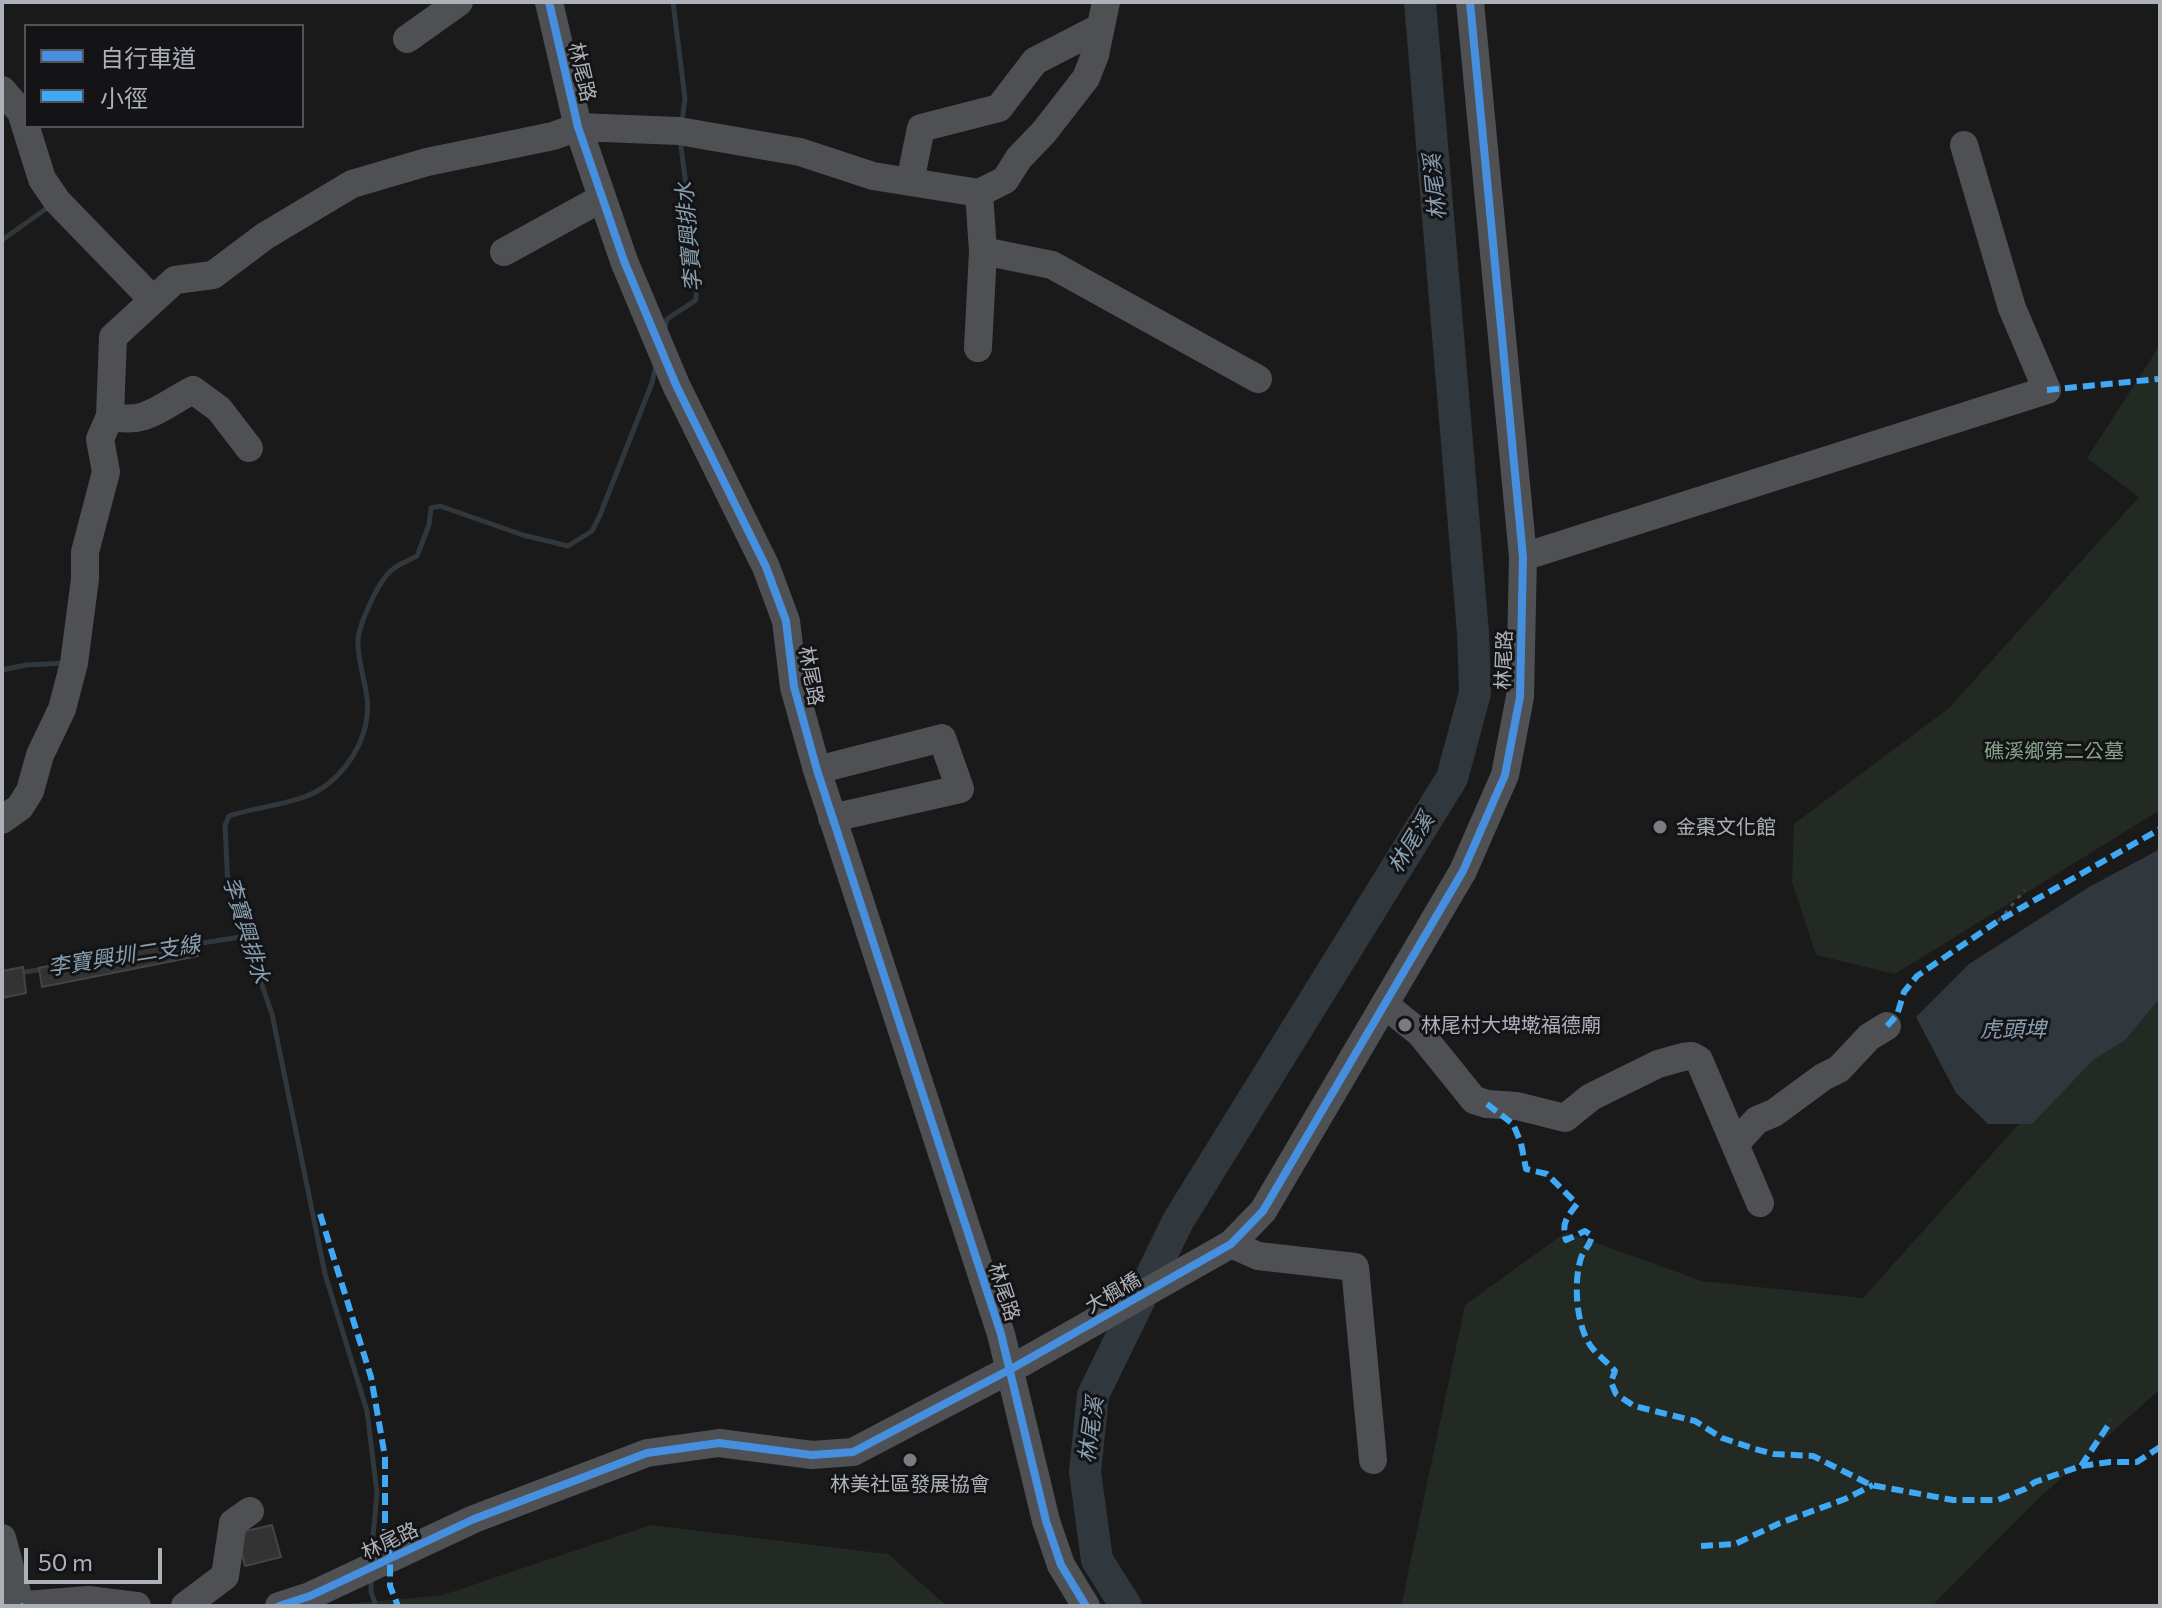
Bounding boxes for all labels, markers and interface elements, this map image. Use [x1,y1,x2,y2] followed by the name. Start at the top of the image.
[24,24,304,128] legend
[564,40,600,104] street label: 林尾路
[100,43,196,72] text: 自行車道
[100,83,148,112] text: 小徑
[1419,153,1451,221] water label: 林尾溪
[671,181,707,293] water label: 李寶興排水
[1491,630,1517,690] street label: 林尾路
[794,644,828,708] street label: 林尾路
[1984,739,2124,763] park label: 礁溪鄉第二公墓
[1382,808,1440,878] water label: 林尾溪
[1676,815,1776,839] place label: 金棗文化館
[1651,818,1669,836] marker: 金棗文化館
[217,874,275,986] water label: 李寶興排水
[46,931,202,981] water label: 李寶興圳二支線
[1421,1013,1601,1037] place label: 林尾村大埤墘福德廟
[1396,1016,1414,1034] marker: 林尾村大埤墘福德廟
[1980,1017,2046,1043] water label: 虎頭埤
[983,1260,1025,1324] street label: 林尾路
[1081,1268,1145,1318] street label: 大楓橋
[1073,1395,1109,1465] water label: 林尾溪
[901,1451,919,1469] marker: 林美社區發展協會
[830,1472,990,1496] place label: 林美社區發展協會
[358,1517,422,1565] street label: 林尾路
[28,1532,166,1582] scale bar
[38,1547,93,1576] text: 50 m

